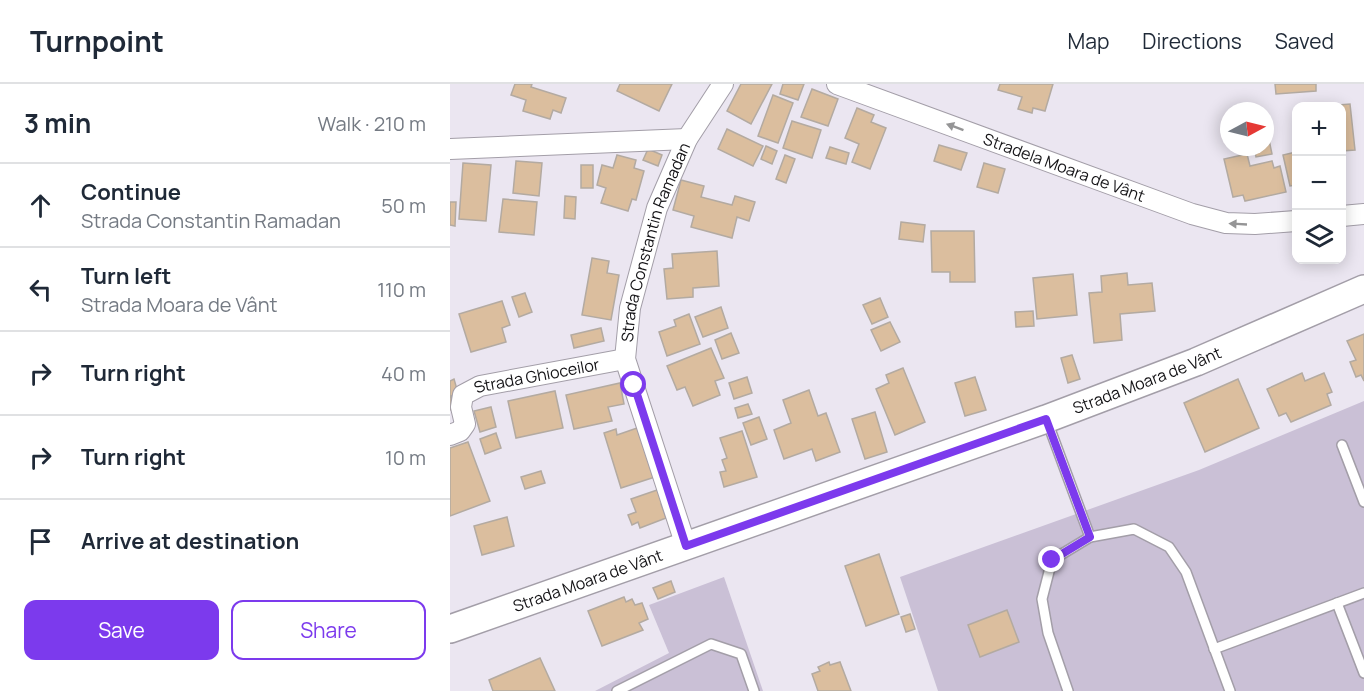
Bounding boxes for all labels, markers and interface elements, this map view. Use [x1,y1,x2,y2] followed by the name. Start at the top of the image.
[30,22,164,60] text: Turnpoint
[1068,27,1109,55] text: Map
[1142,27,1242,55] text: Directions
[1275,27,1334,55] text: Saved
[1220,102,1274,156] north arrow
[1292,102,1346,264] map controls
[1292,102,1346,156] button: +
[24,105,91,141] text: 3 min
[318,110,426,137] text: Walk · 210 m
[946,122,964,132] one-way arrow
[980,128,1148,207] street label: Stradela Moara de Vânt
[616,139,695,343] street label: Strada Constantin Ramadan
[1292,156,1346,210] button: −
[81,177,181,207] text: Continue
[24,189,57,222] icon: ahead
[381,192,426,219] text: 50 m
[81,207,341,234] text: Strada Constantin Ramadan
[1292,210,1346,264] button: layers
[1229,219,1248,228] one-way arrow
[81,261,171,291] text: Turn left
[24,273,57,306] icon: left
[377,276,426,303] text: 110 m
[81,291,278,318] text: Strada Moara de Vânt
[1070,341,1225,419] street label: Strada Moara de Vânt
[470,353,601,398] street label: Strada Ghioceilor
[24,357,57,390] icon: right
[81,358,186,388] text: Turn right
[381,360,426,387] text: 40 m
[620,371,646,397] route start
[24,441,57,474] icon: right
[81,442,186,472] text: Turn right
[385,444,426,471] text: 10 m
[24,525,57,558] icon: arrive
[81,526,299,556] text: Arrive at destination
[510,544,666,617] street label: Strada Moara de Vânt
[1038,546,1064,572] route end
[24,600,219,660] button: Save
[231,600,426,660] button: Share

